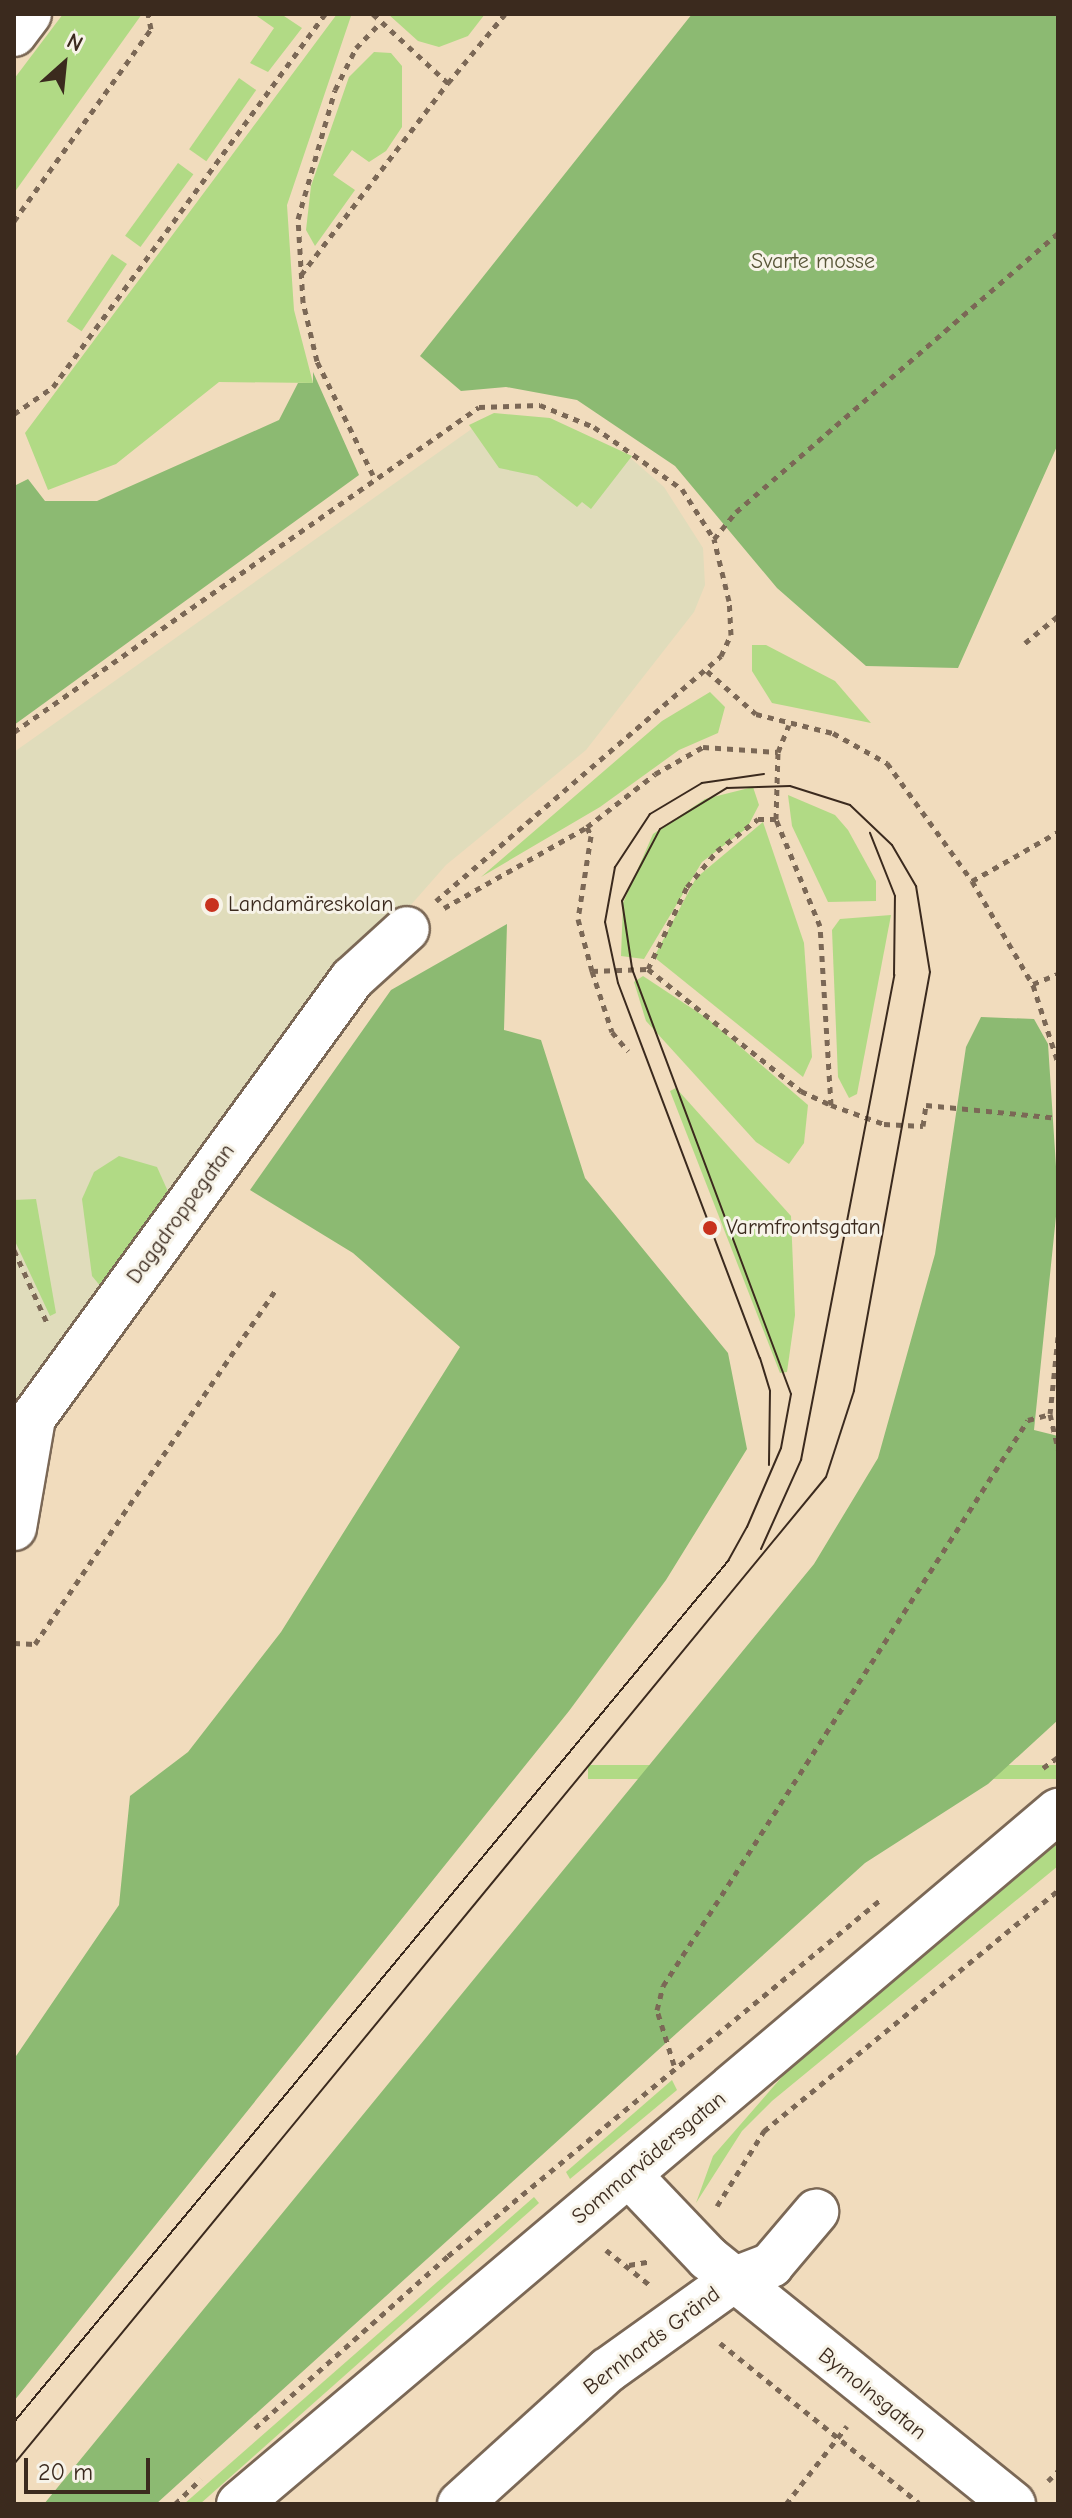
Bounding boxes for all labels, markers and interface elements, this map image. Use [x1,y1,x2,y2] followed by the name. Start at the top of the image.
[24,24,104,104] north arrow
[63,28,87,57] text: N
[751,249,875,275] park label: Svarte mosse
[228,892,393,918] place label: Landamäreskolan
[203,896,221,914] marker: Landamäreskolan
[121,1139,241,1289] street label: Daggdroppegatan
[726,1215,881,1241] place label: Varmfrontsgatan
[701,1219,719,1237] marker: Varmfrontsgatan
[567,2086,731,2230] street label: Sommarvädersgatan
[579,2281,725,2401] street label: Bernhards Gränd
[813,2342,931,2446] street label: Bymolnsgatan
[28,2442,154,2492] scale bar
[38,2458,93,2486] text: 20 m

